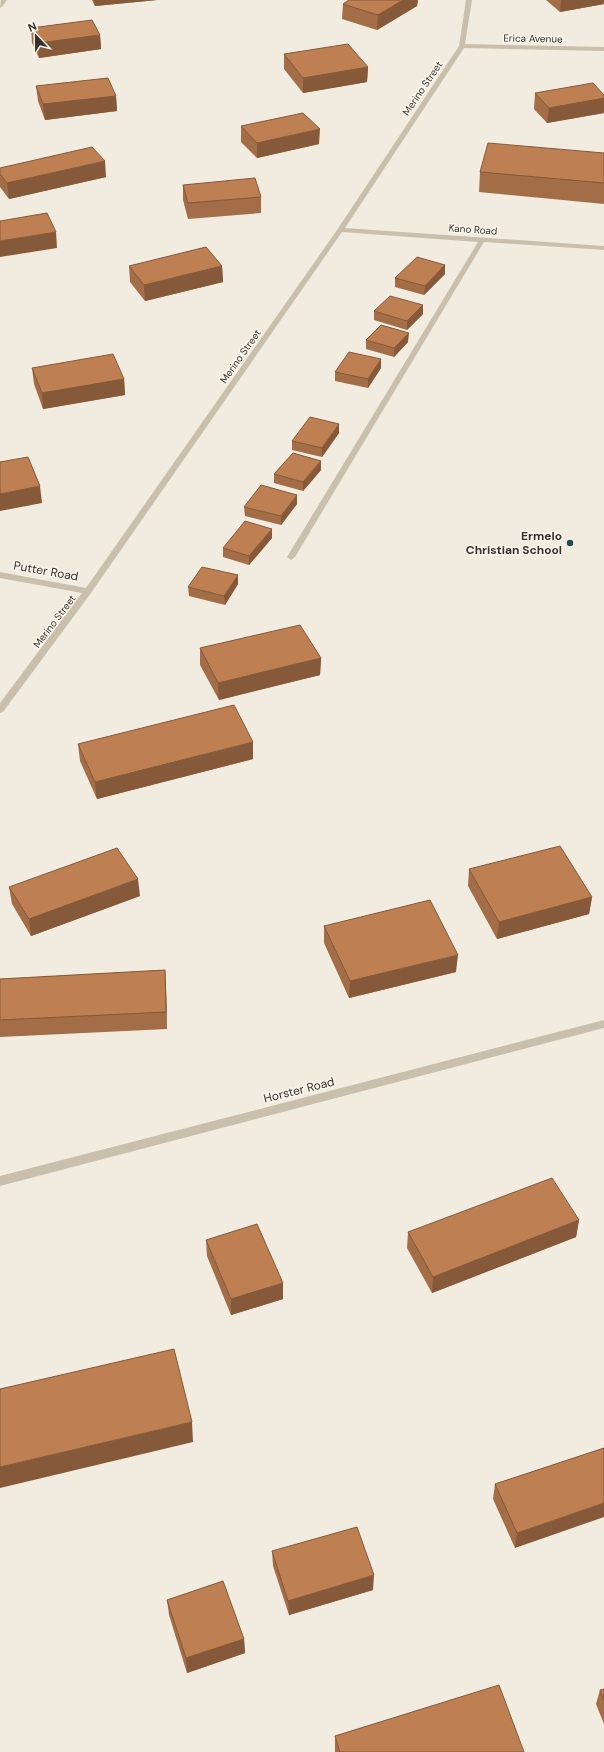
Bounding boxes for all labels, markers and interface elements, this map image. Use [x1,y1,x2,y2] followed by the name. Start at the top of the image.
[16,16,56,56] north arrow
[26,19,39,35] text: N
[503,31,563,46] street label: Erica Avenue
[399,59,445,118] street label: Merino Street
[448,221,498,238] street label: Kano Road
[217,327,264,386] street label: Merino Street
[466,528,562,558] place label: Ermelo Christian School
[565,538,575,548] marker: Ermelo Christian School
[12,557,80,585] street label: Putter Road
[30,592,79,650] street label: Merino Street
[262,1073,336,1107] street label: Horster Road

